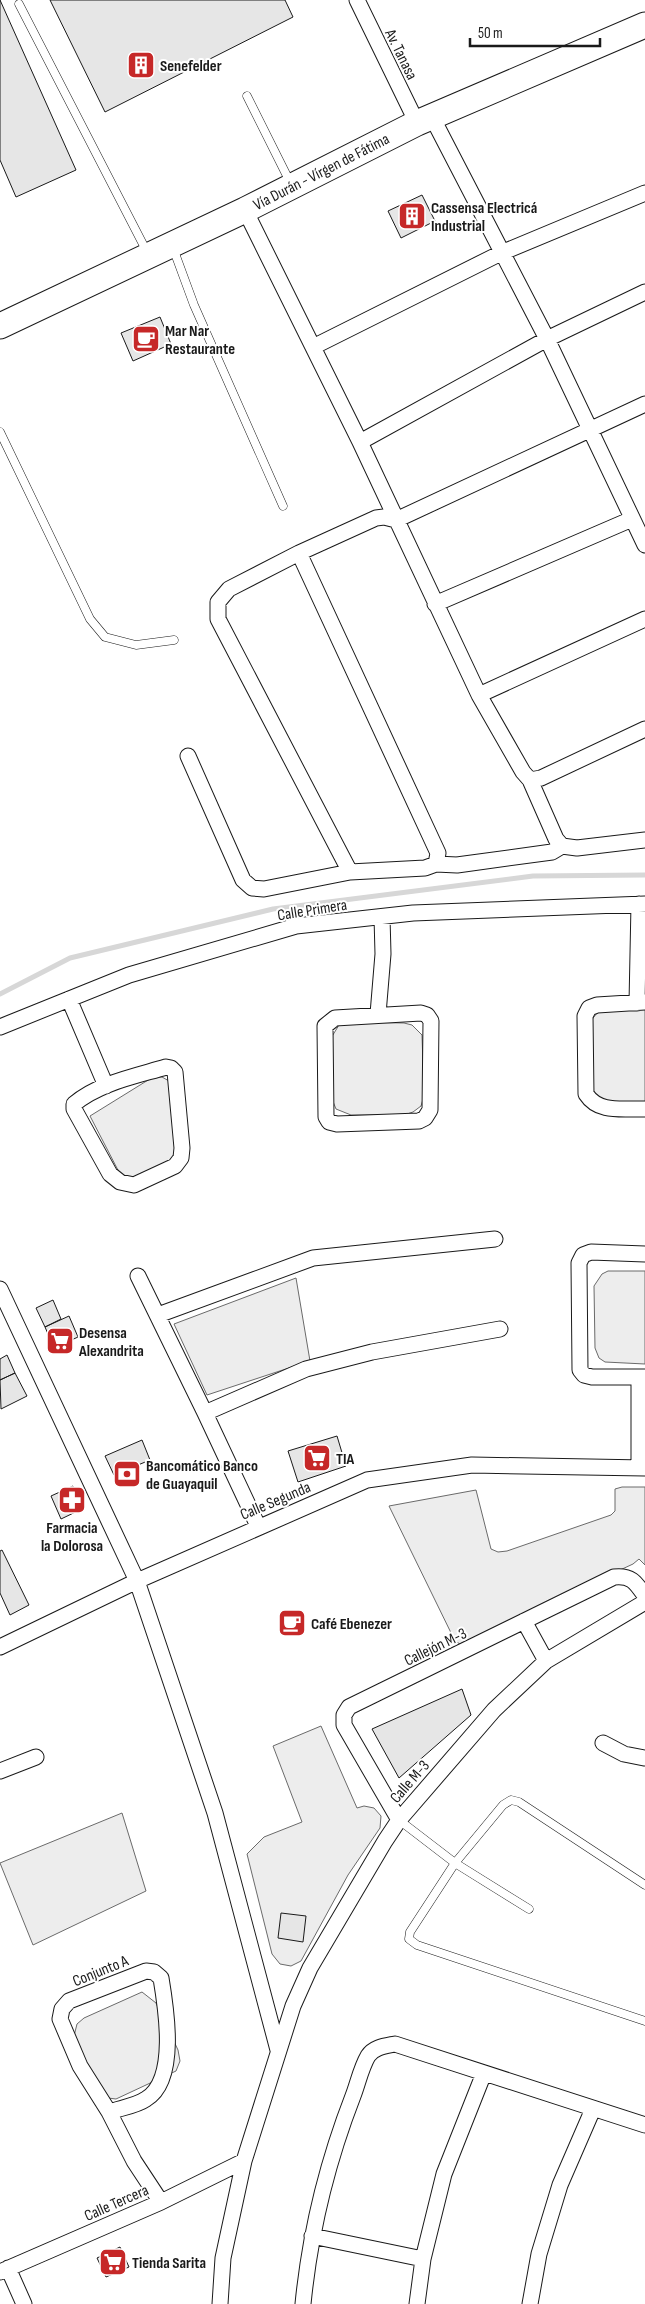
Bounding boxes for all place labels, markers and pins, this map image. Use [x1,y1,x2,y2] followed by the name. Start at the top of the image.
[126,50,156,80] building icon: Senefelder
[160,57,222,76] place label: Senefelder
[431,199,537,236] place label: Cassensa Electricá Industrial
[397,201,427,231] building icon: Cassensa Electricá Industrial
[165,322,235,359] place label: Mar Nar Restaurante
[131,324,161,354] cafe icon: Mar Nar Restaurante
[78,1324,144,1361] place label: Desensa Alexandrita
[45,1326,75,1356] supermarket icon: Desensa Alexandrita
[302,1443,332,1473] supermarket icon: TIA
[336,1450,355,1469] place label: TIA
[146,1457,258,1494] place label: Bancomático Banco de Guayaquil
[112,1459,142,1489] bank icon: Bancomático Banco de Guayaquil
[57,1485,87,1515] pharmacy icon: Farmacia la Dolorosa
[41,1519,103,1556] place label: Farmacia la Dolorosa
[277,1608,307,1638] cafe icon: Café Ebenezer
[311,1615,392,1634] place label: Café Ebenezer
[98,2247,128,2277] supermarket icon: Tienda Sarita
[132,2254,206,2273] place label: Tienda Sarita

